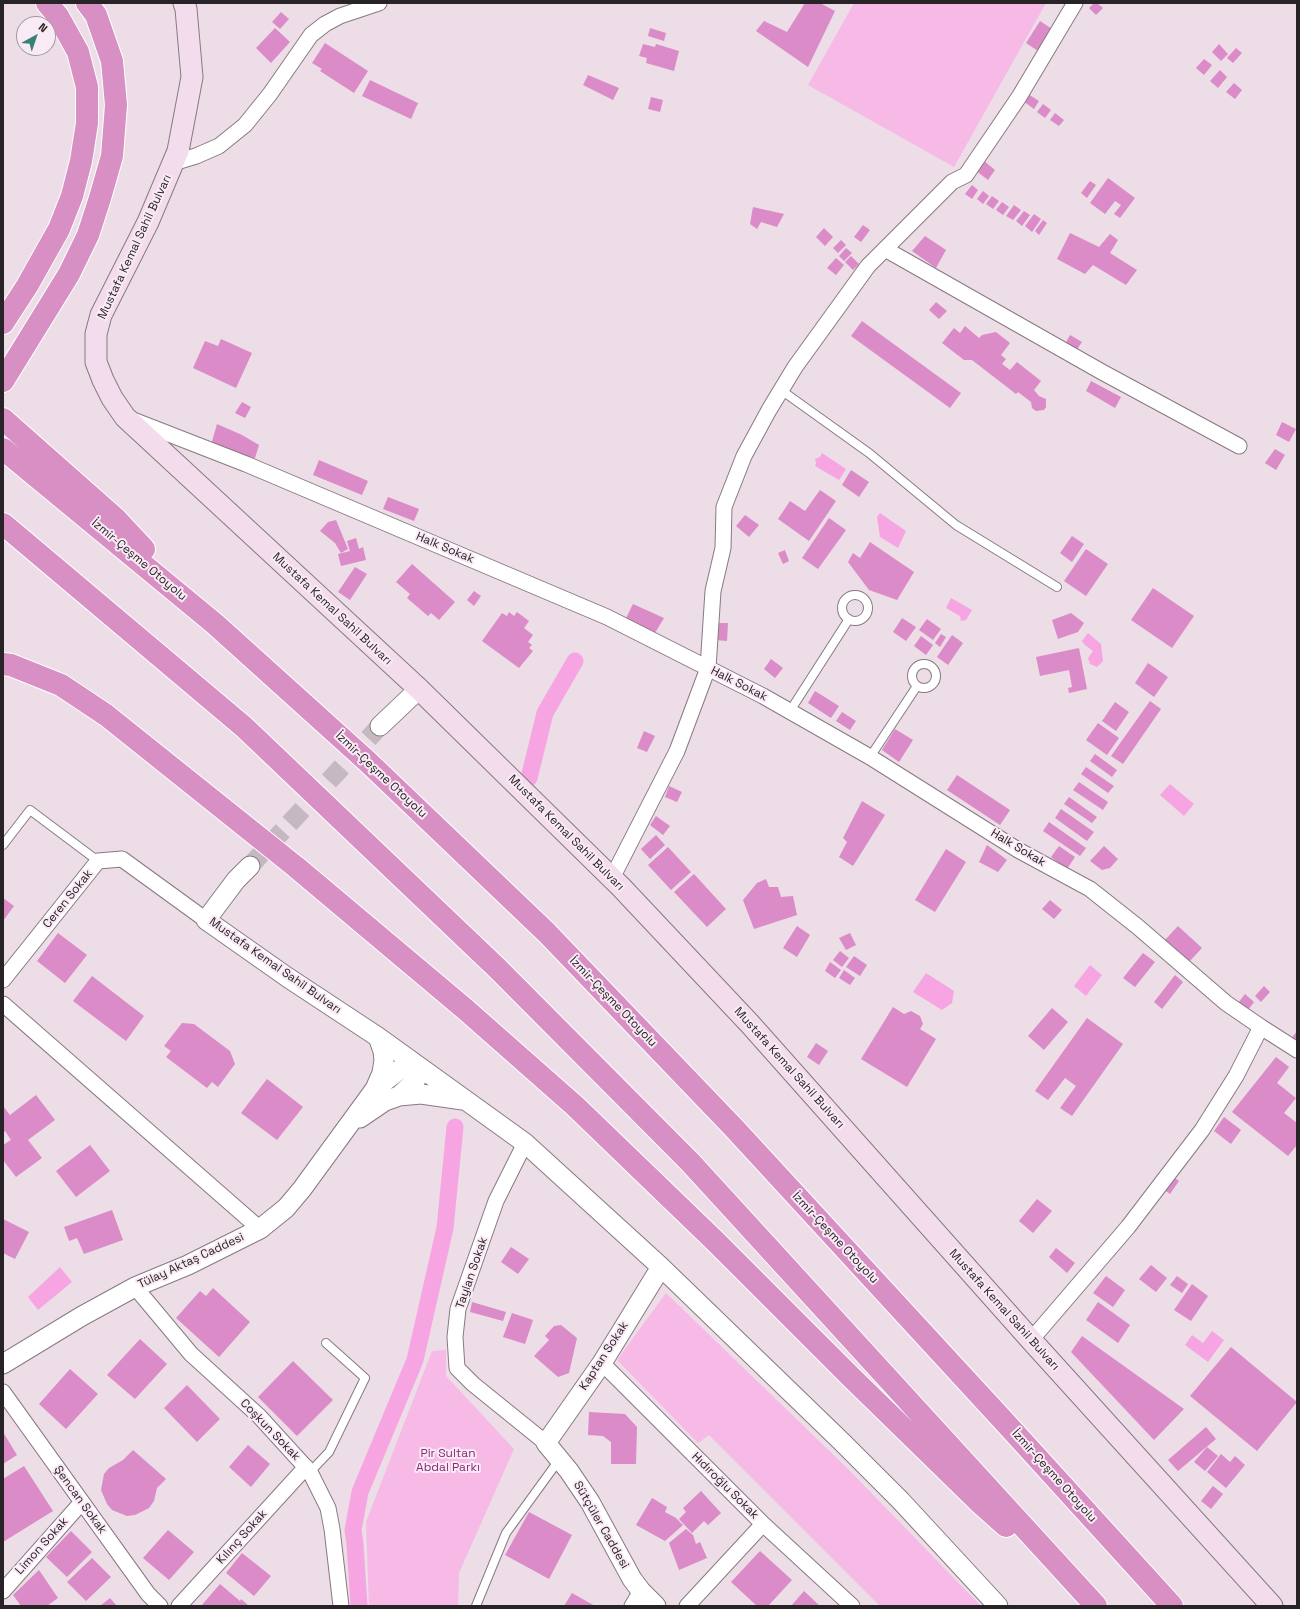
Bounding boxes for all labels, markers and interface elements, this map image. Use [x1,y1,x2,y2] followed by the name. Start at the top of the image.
[16,16,56,56] north arrow
[36,20,50,35] text: N
[95,172,175,322] street label: Mustafa Kemal Sahil Bulvarı
[89,516,189,604] street label: İzmir-Çeşme Otoyolu
[414,529,476,567] street label: Halk Sokak
[269,550,395,668] street label: Mustafa Kemal Sahil Bulvarı
[708,664,770,704] street label: Halk Sokak
[332,729,430,821] street label: İzmir-Çeşme Otoyolu
[505,772,627,894] street label: Mustafa Kemal Sahil Bulvarı
[988,826,1048,870] street label: Halk Sokak
[40,867,96,931] street label: Ceren Sokak
[206,915,344,1017] street label: Mustafa Kemal Sahil Bulvarı
[566,954,660,1050] street label: İzmir-Çeşme Otoyolu
[731,1004,847,1132] street label: Mustafa Kemal Sahil Bulvarı
[789,1189,881,1287] street label: İzmir-Çeşme Otoyolu
[136,1230,246,1292] street label: Tülay Aktaş Caddesi
[453,1235,491,1311] street label: Taylan Sokak
[946,1246,1062,1374] street label: Mustafa Kemal Sahil Bulvarı
[576,1319,632,1393] street label: Kaptan Sokak
[237,1396,303,1464] street label: Coşkun Sokak
[1009,1427,1099,1525] street label: İzmir-Çeşme Otoyolu
[416,1447,480,1475] park label: Pir Sultan Abdal Parkı
[689,1450,761,1522] street label: Hıdıroğlu Sokak
[50,1463,110,1537] street label: Şencan Sokak
[570,1479,632,1571] street label: Sütçüler Caddesi
[214,1507,270,1567] street label: Kılınç Sokak
[13,1514,71,1578] street label: Limon Sokak

